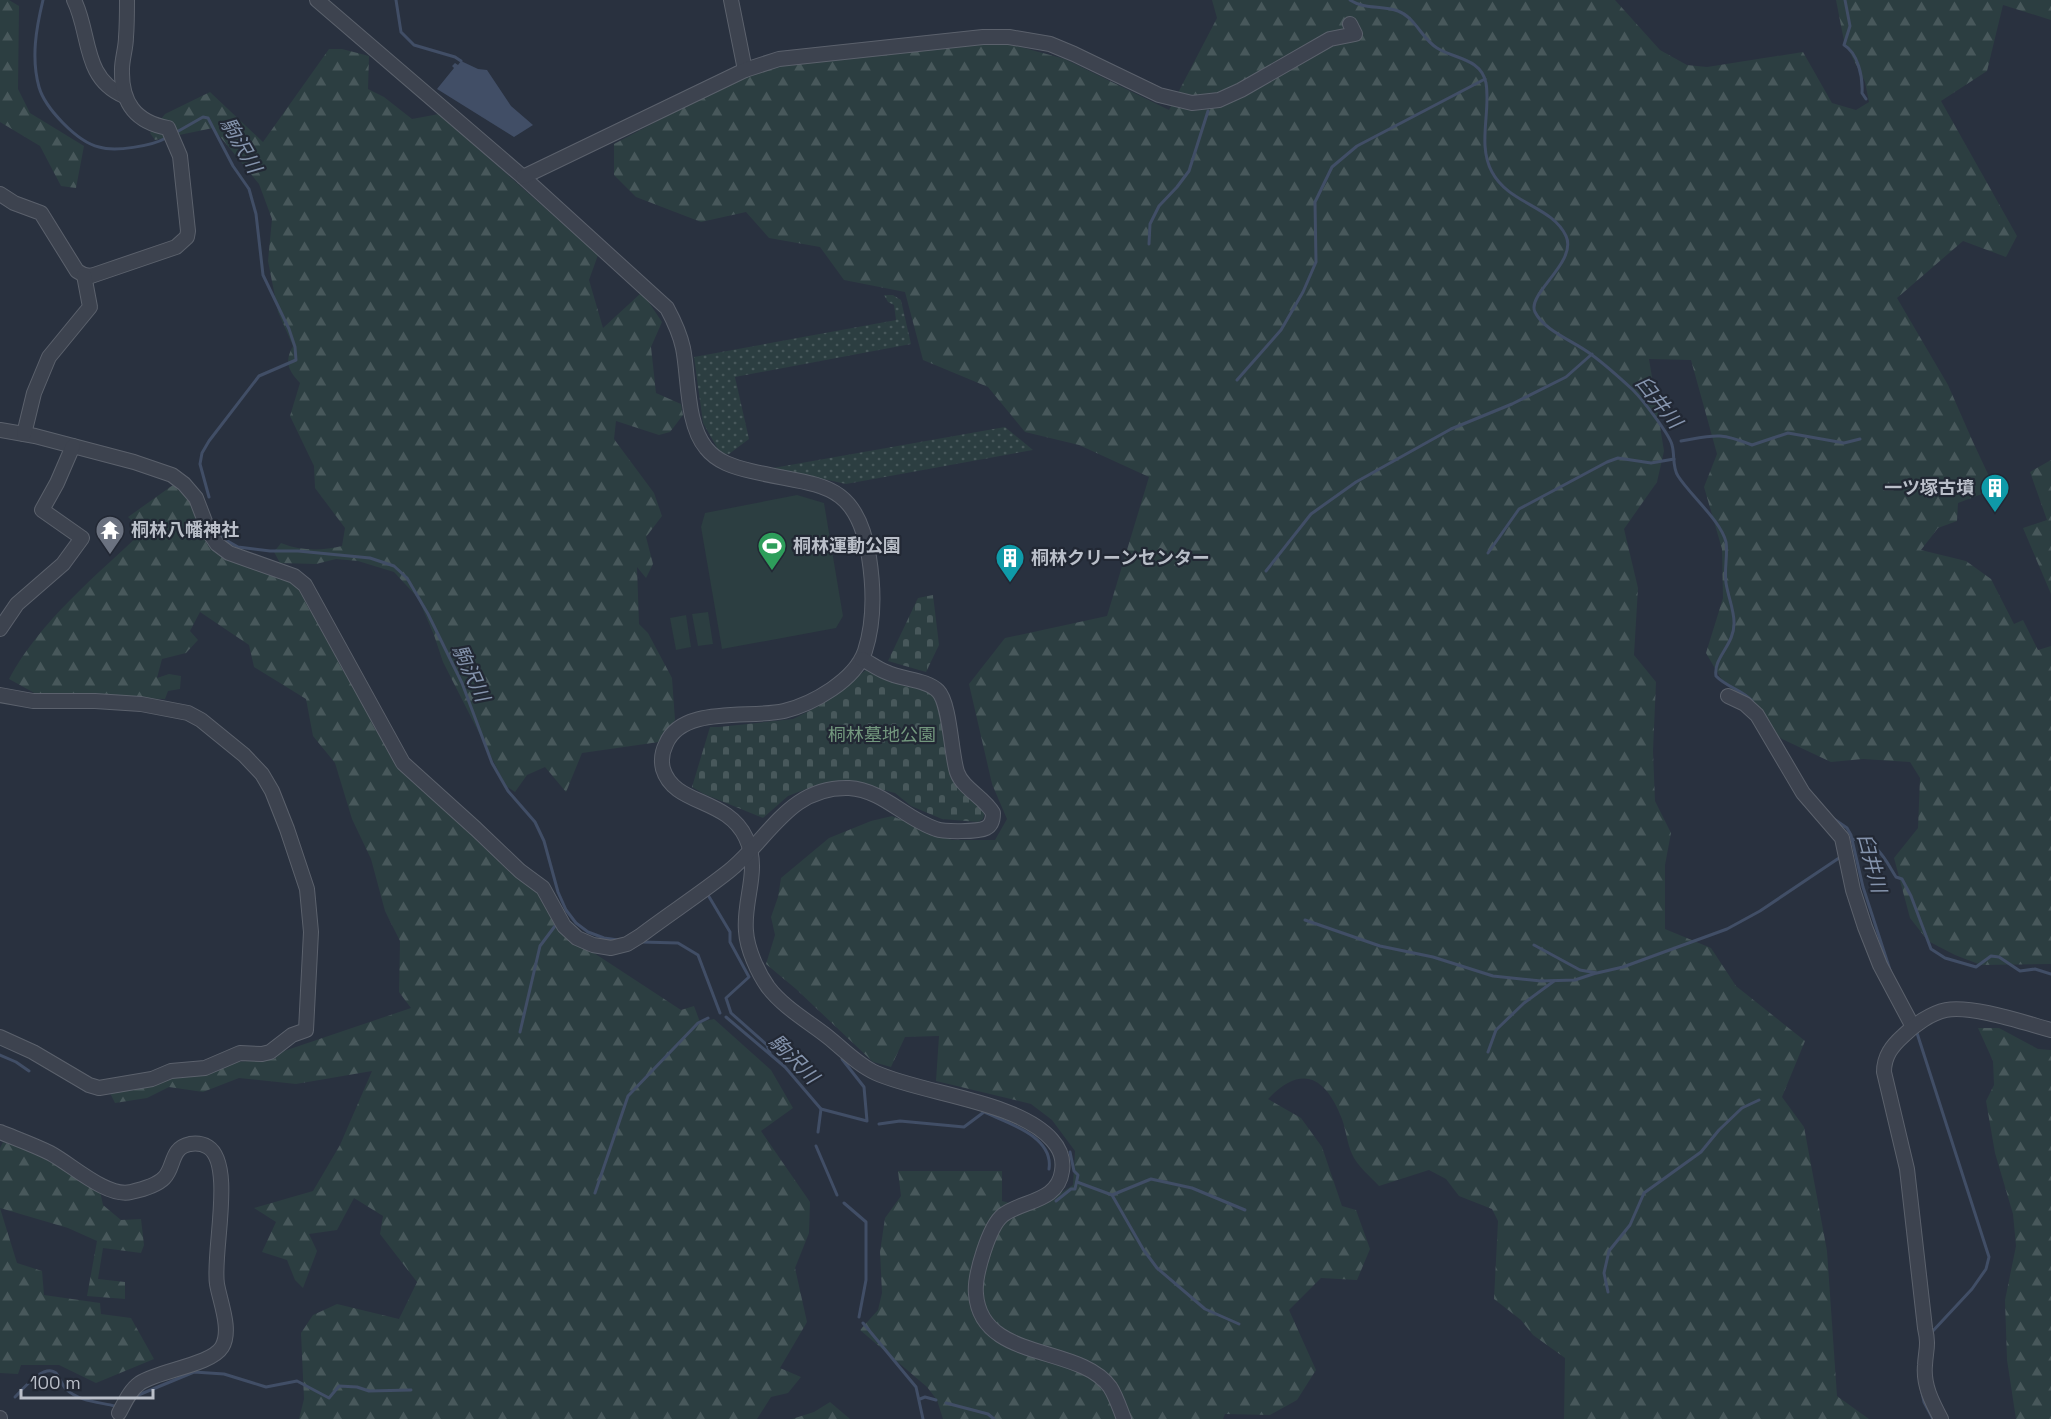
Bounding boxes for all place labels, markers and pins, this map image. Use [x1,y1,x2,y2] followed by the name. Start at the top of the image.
[1979,472,2011,514] building icon: 一ツ塚古墳
[1884,476,1974,499] place label: 一ツ塚古墳
[94,514,126,556] temple icon: 桐林八幡神社
[131,518,239,541] place label: 桐林八幡神社
[756,530,788,572] sports icon: 桐林運動公園
[793,534,901,557] place label: 桐林運動公園
[994,542,1026,584] building icon: 桐林クリーンセンター
[1031,546,1210,569] place label: 桐林クリーンセンター

